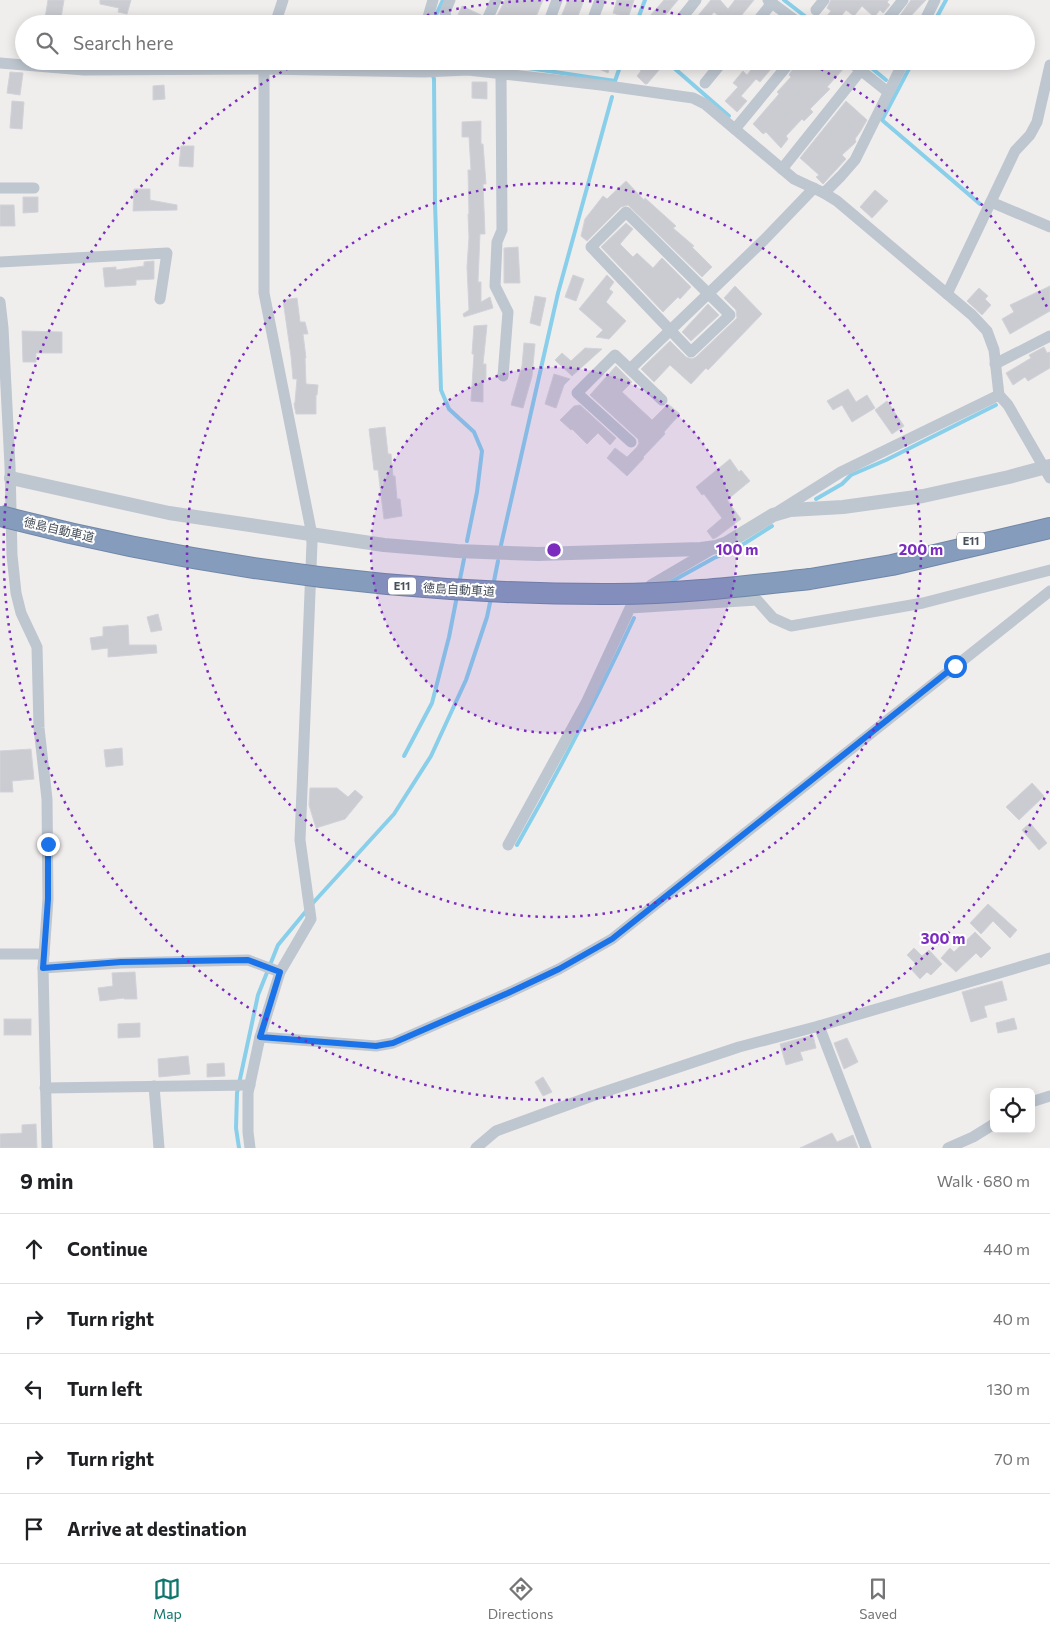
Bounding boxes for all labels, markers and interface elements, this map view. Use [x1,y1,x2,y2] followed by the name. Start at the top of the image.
[15,15,1035,70] search box
[33,29,61,57] icon: search
[73,31,173,54] text: Search here
[23,514,96,544] street label: 徳島自動車道
[957,532,985,550] road number: E11
[716,540,758,558] text: 100 m
[899,540,943,558] text: 200 m
[545,541,563,559] centre of rings
[388,578,416,594] road number: E11
[423,580,495,598] street label: 徳島自動車道
[944,655,967,678] route start
[37,833,60,856] route end
[921,929,965,947] text: 300 m
[990,1088,1035,1133] map controls
[990,1088,1035,1133] button: locate
[20,1168,73,1193] text: 9 min
[937,1171,1030,1190] text: Walk · 680 m
[20,1235,48,1263] icon: ahead
[67,1237,147,1260] text: Continue
[983,1239,1030,1258] text: 440 m
[20,1305,48,1333] icon: right
[67,1307,154,1330] text: Turn right
[993,1309,1030,1328] text: 40 m
[20,1375,48,1403] icon: left
[67,1377,142,1400] text: Turn left
[987,1379,1030,1398] text: 130 m
[20,1445,48,1473] icon: right
[67,1447,154,1470] text: Turn right
[994,1449,1030,1468] text: 70 m
[20,1515,48,1543] icon: arrive
[67,1517,247,1540] text: Arrive at destination
[153,1575,182,1622] tab: Map
[488,1575,553,1622] tab: Directions
[859,1575,897,1622] tab: Saved

